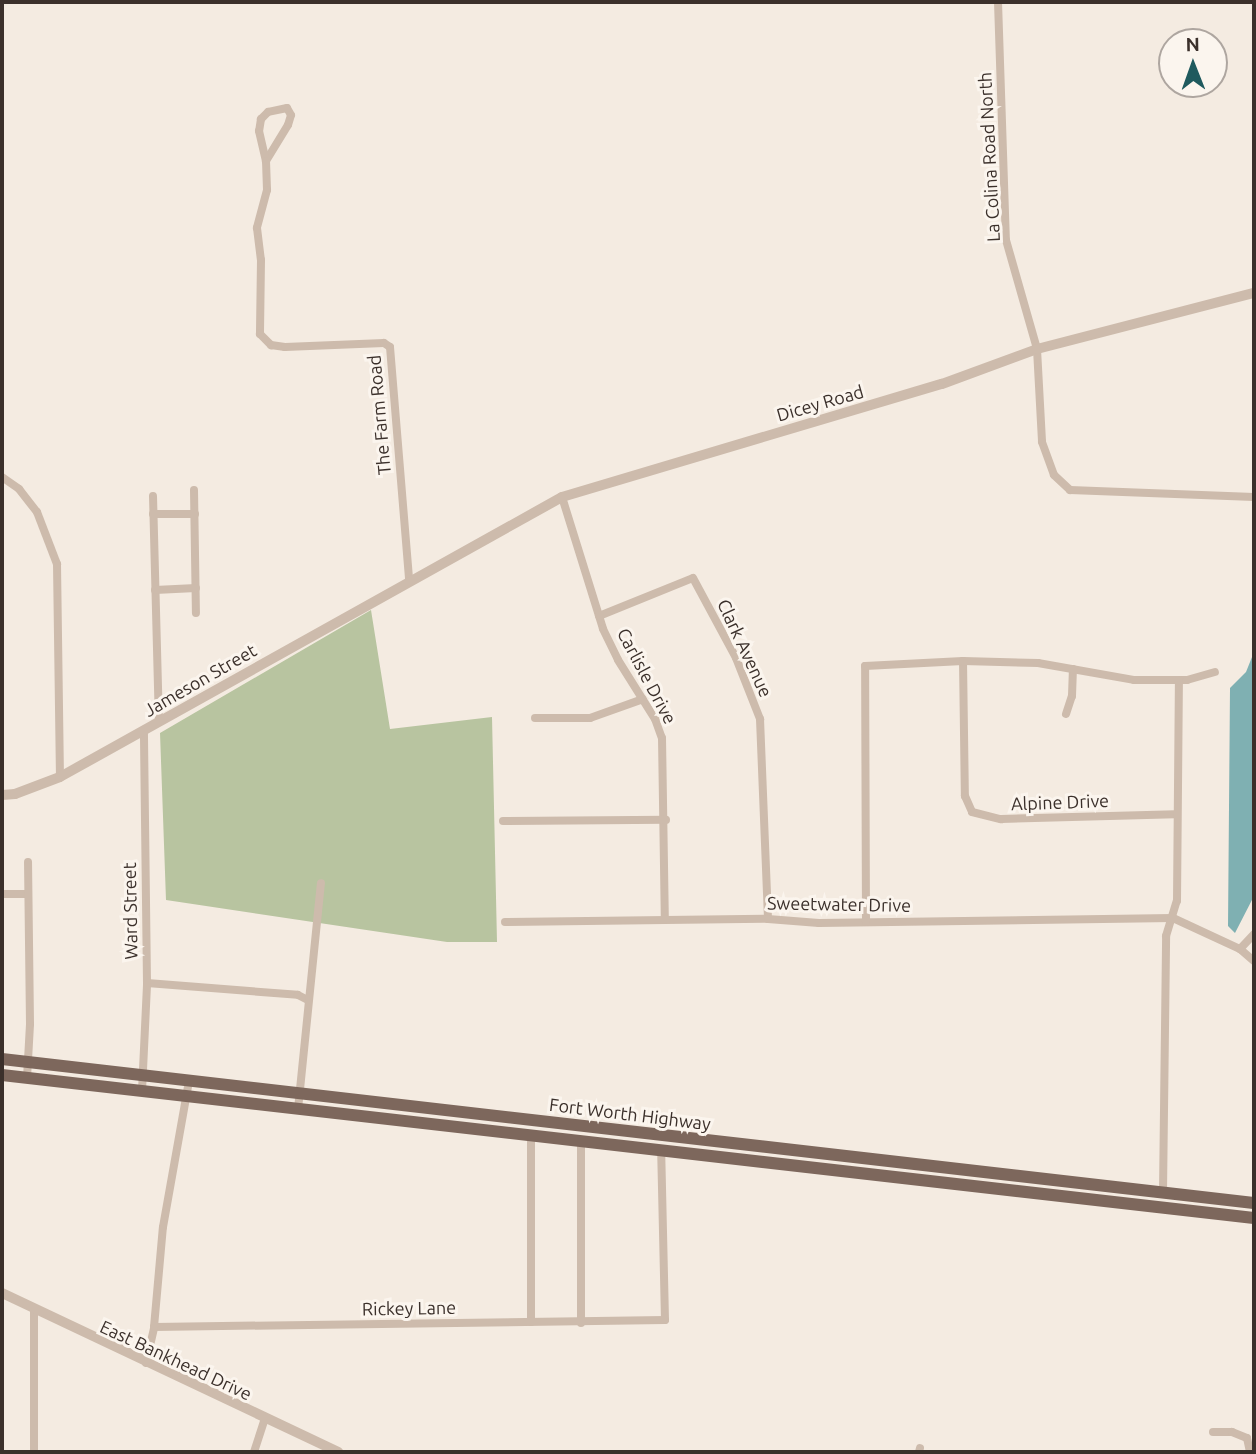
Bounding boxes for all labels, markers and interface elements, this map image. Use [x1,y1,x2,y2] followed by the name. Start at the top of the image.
[1158,28,1228,98] north arrow
[1185,33,1200,55] text: N
[974,72,1004,242] street label: La Colina Road North
[363,354,395,476] street label: The Farm Road
[774,380,866,426] street label: Dicey Road
[713,596,777,700] street label: Clark Avenue
[613,624,681,728] street label: Carlisle Drive
[140,639,260,721] street label: Jameson Street
[1011,789,1109,815] street label: Alpine Drive
[118,862,142,960] street label: Ward Street
[767,892,911,916] street label: Sweetwater Drive
[548,1093,712,1135] street label: Fort Worth Highway
[362,1296,456,1320] street label: Rickey Lane
[97,1315,255,1405] street label: East Bankhead Drive

